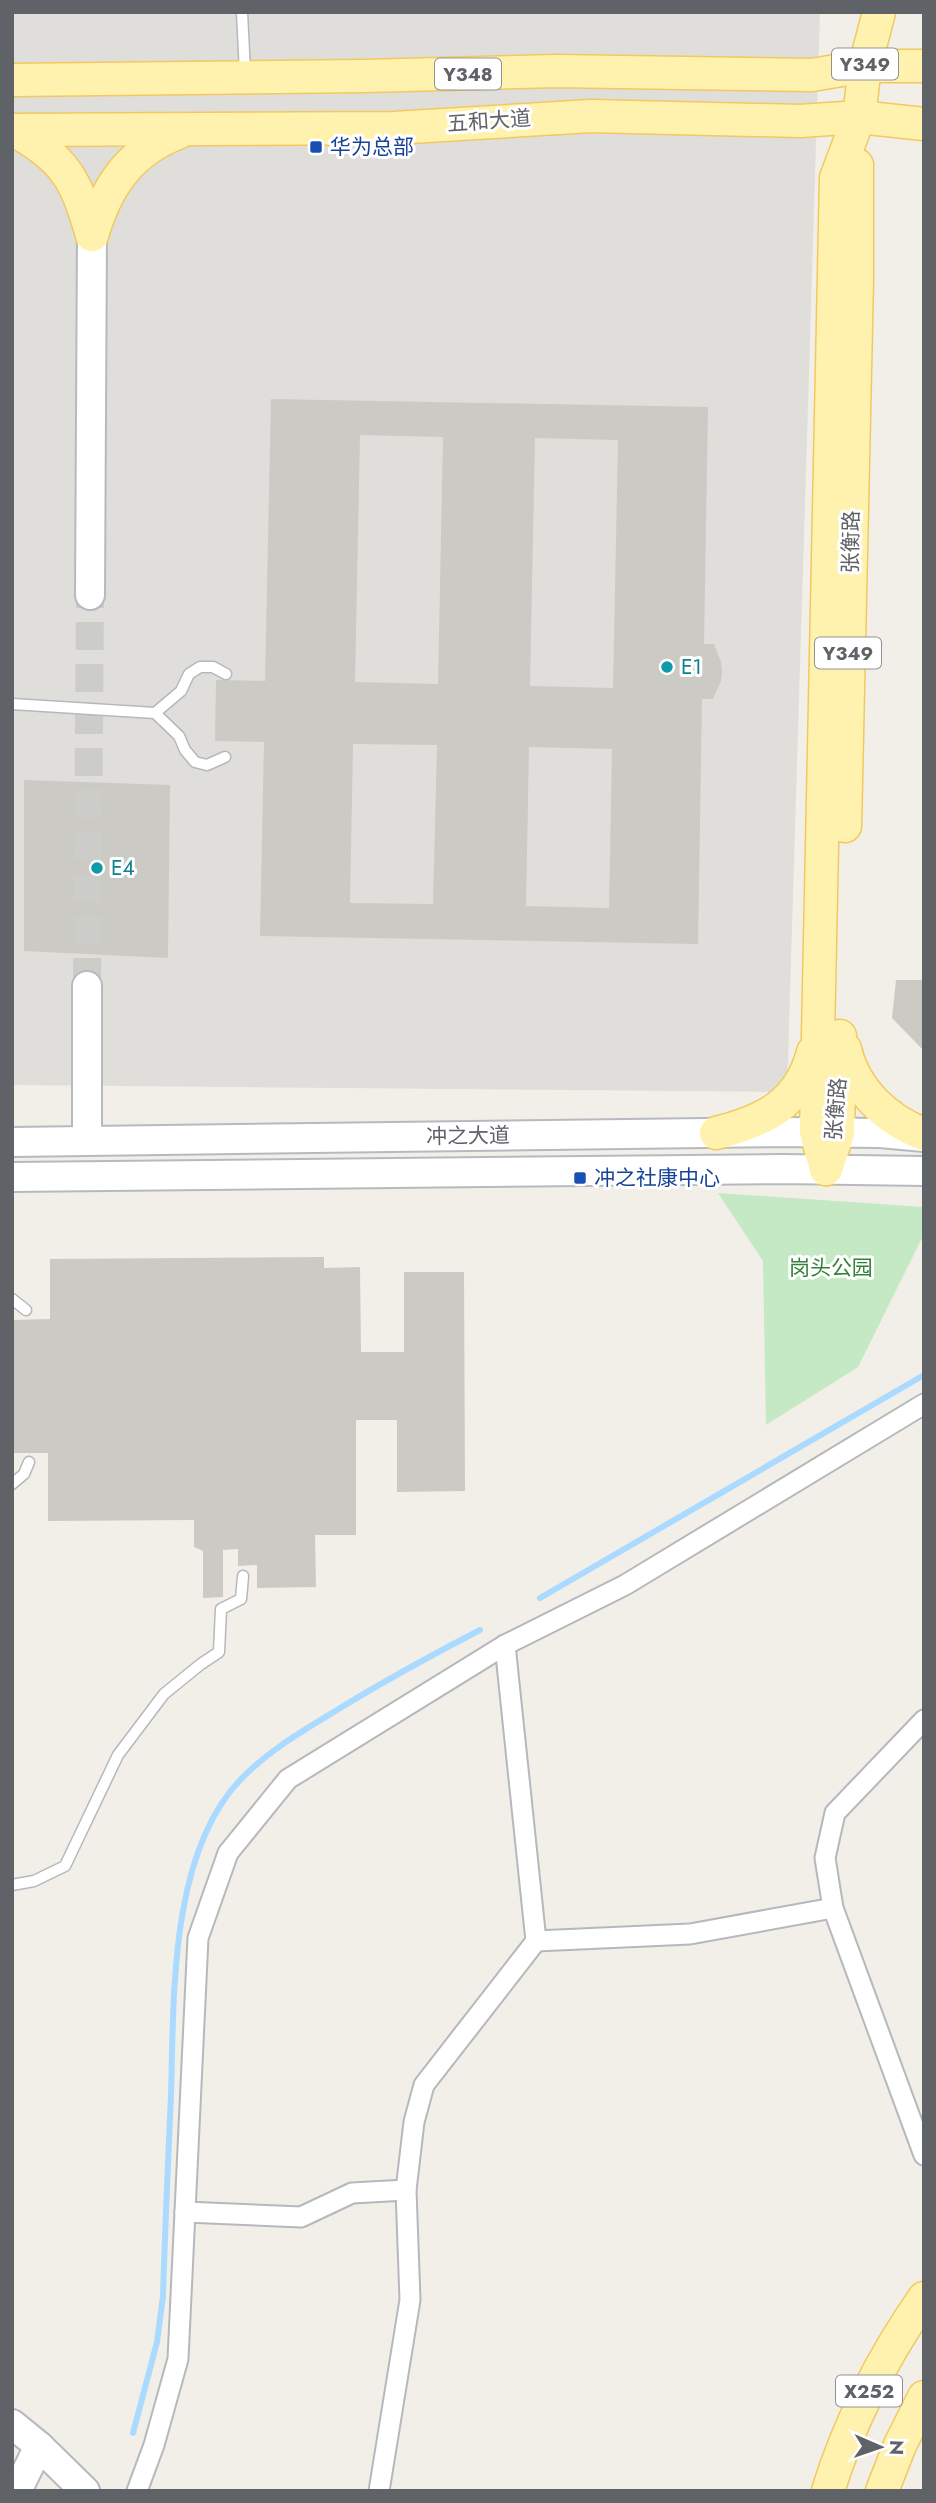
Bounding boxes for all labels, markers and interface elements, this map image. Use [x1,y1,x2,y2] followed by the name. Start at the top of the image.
[832,48,898,80] road number: Y349
[435,58,501,90] road number: Y348
[446,103,532,139] street label: 五和大道
[330,132,414,162] place label: 华为总部
[308,139,324,155] marker: 华为总部
[835,510,867,574] street label: 张衡路
[815,638,881,668] road number: Y349
[681,652,702,682] place label: E1
[659,659,675,675] marker: E1
[111,853,135,883] place label: E4
[89,860,105,876] marker: E4
[818,1076,854,1142] street label: 张衡路
[426,1120,510,1152] street label: 冲之大道
[594,1163,720,1193] place label: 冲之社康中心
[572,1170,588,1186] marker: 冲之社康中心
[789,1253,873,1283] park label: 岗头公园
[836,2376,902,2406] road number: X252
[845,2412,915,2482] north arrow
[883,2440,910,2456] text: N

